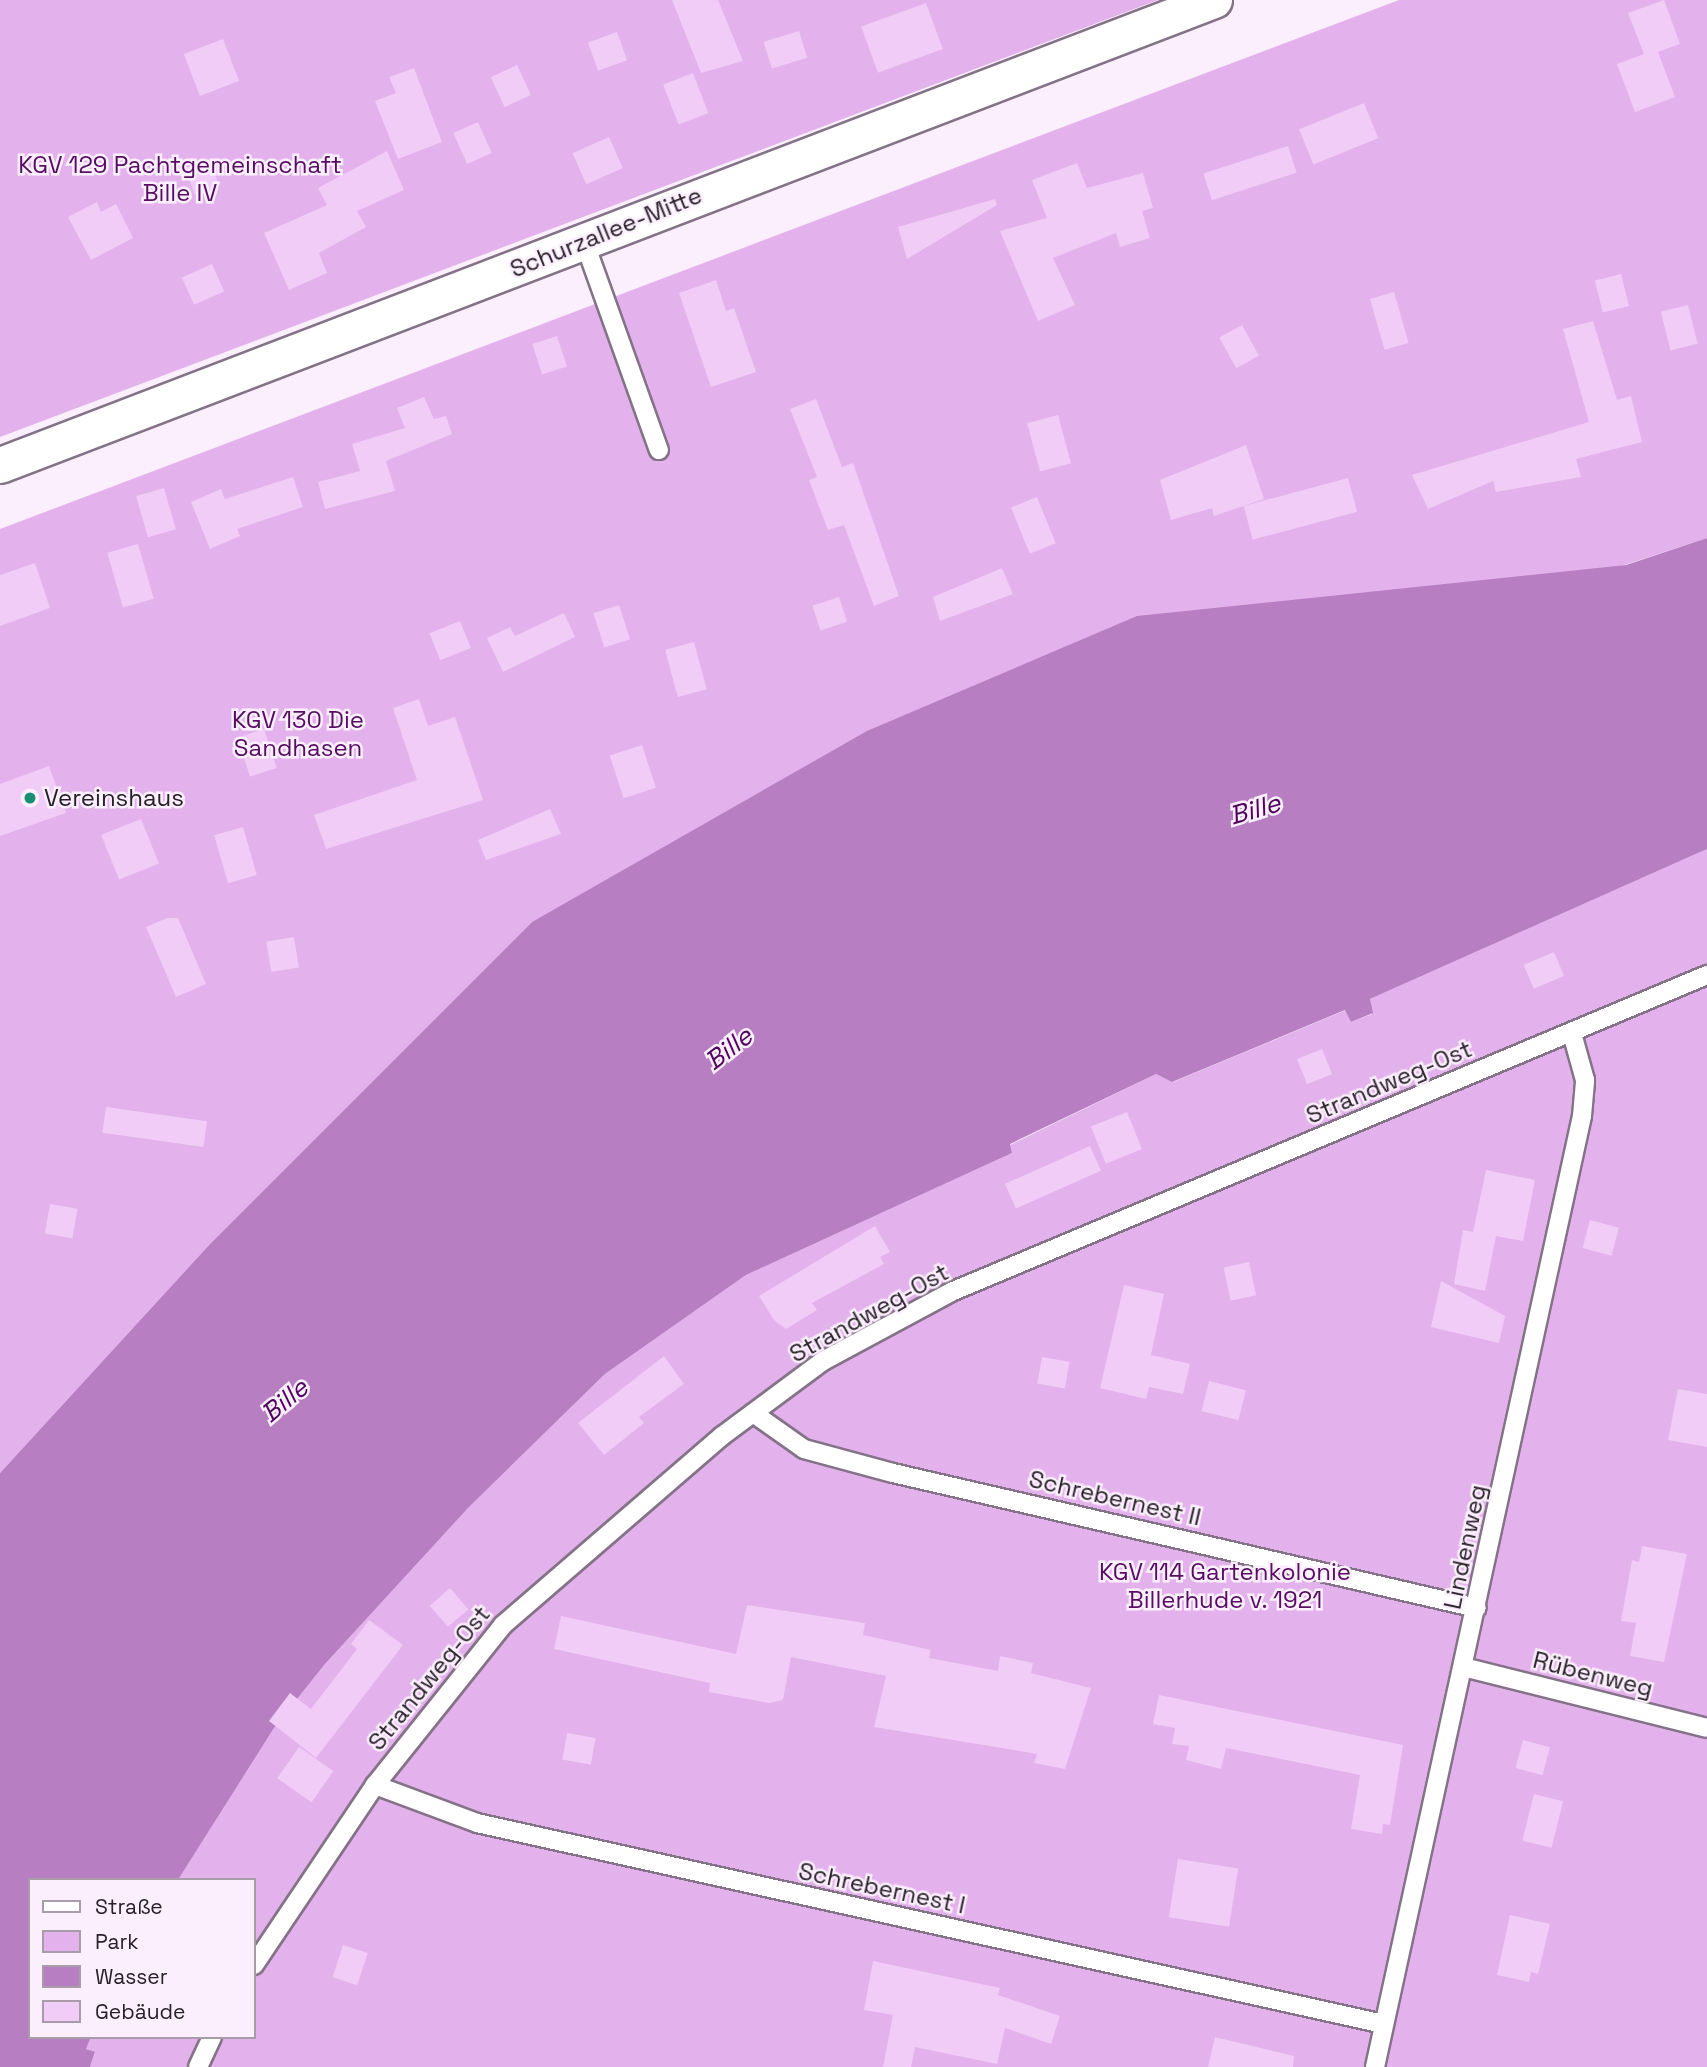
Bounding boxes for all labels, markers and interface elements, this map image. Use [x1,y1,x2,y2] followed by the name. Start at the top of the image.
[18,151,342,207] park label: KGV 129 Pachtgemeinschaft Bille IV
[506,180,706,284] street label: Schurzallee-Mitte
[232,706,364,762] park label: KGV 130 Die Sandhasen
[44,784,184,812] place label: Vereinshaus
[1226,788,1284,832] water label: Bille
[22,790,38,806] marker: Vereinshaus
[699,1021,759,1077] water label: Bille
[1302,1034,1476,1130] street label: Strandweg-Ost
[784,1257,954,1369] street label: Strandweg-Ost
[255,1372,315,1430] water label: Bille
[1026,1464,1204,1532] street label: Schrebernest II
[1438,1482,1492,1612] street label: Lindenweg
[1099,1558,1351,1614] park label: KGV 114 Gartenkolonie Billerhude v. 1921
[362,1600,496,1756] street label: Strandweg-Ost
[1530,1645,1656,1703] street label: Rübenweg
[796,1856,968,1920] street label: Schrebernest I
[28,1878,256,2039] legend
[95,1893,163,1920] text: Straße
[95,1928,139,1955] text: Park
[95,1963,168,1990] text: Wasser
[95,1998,185,2025] text: Gebäude

